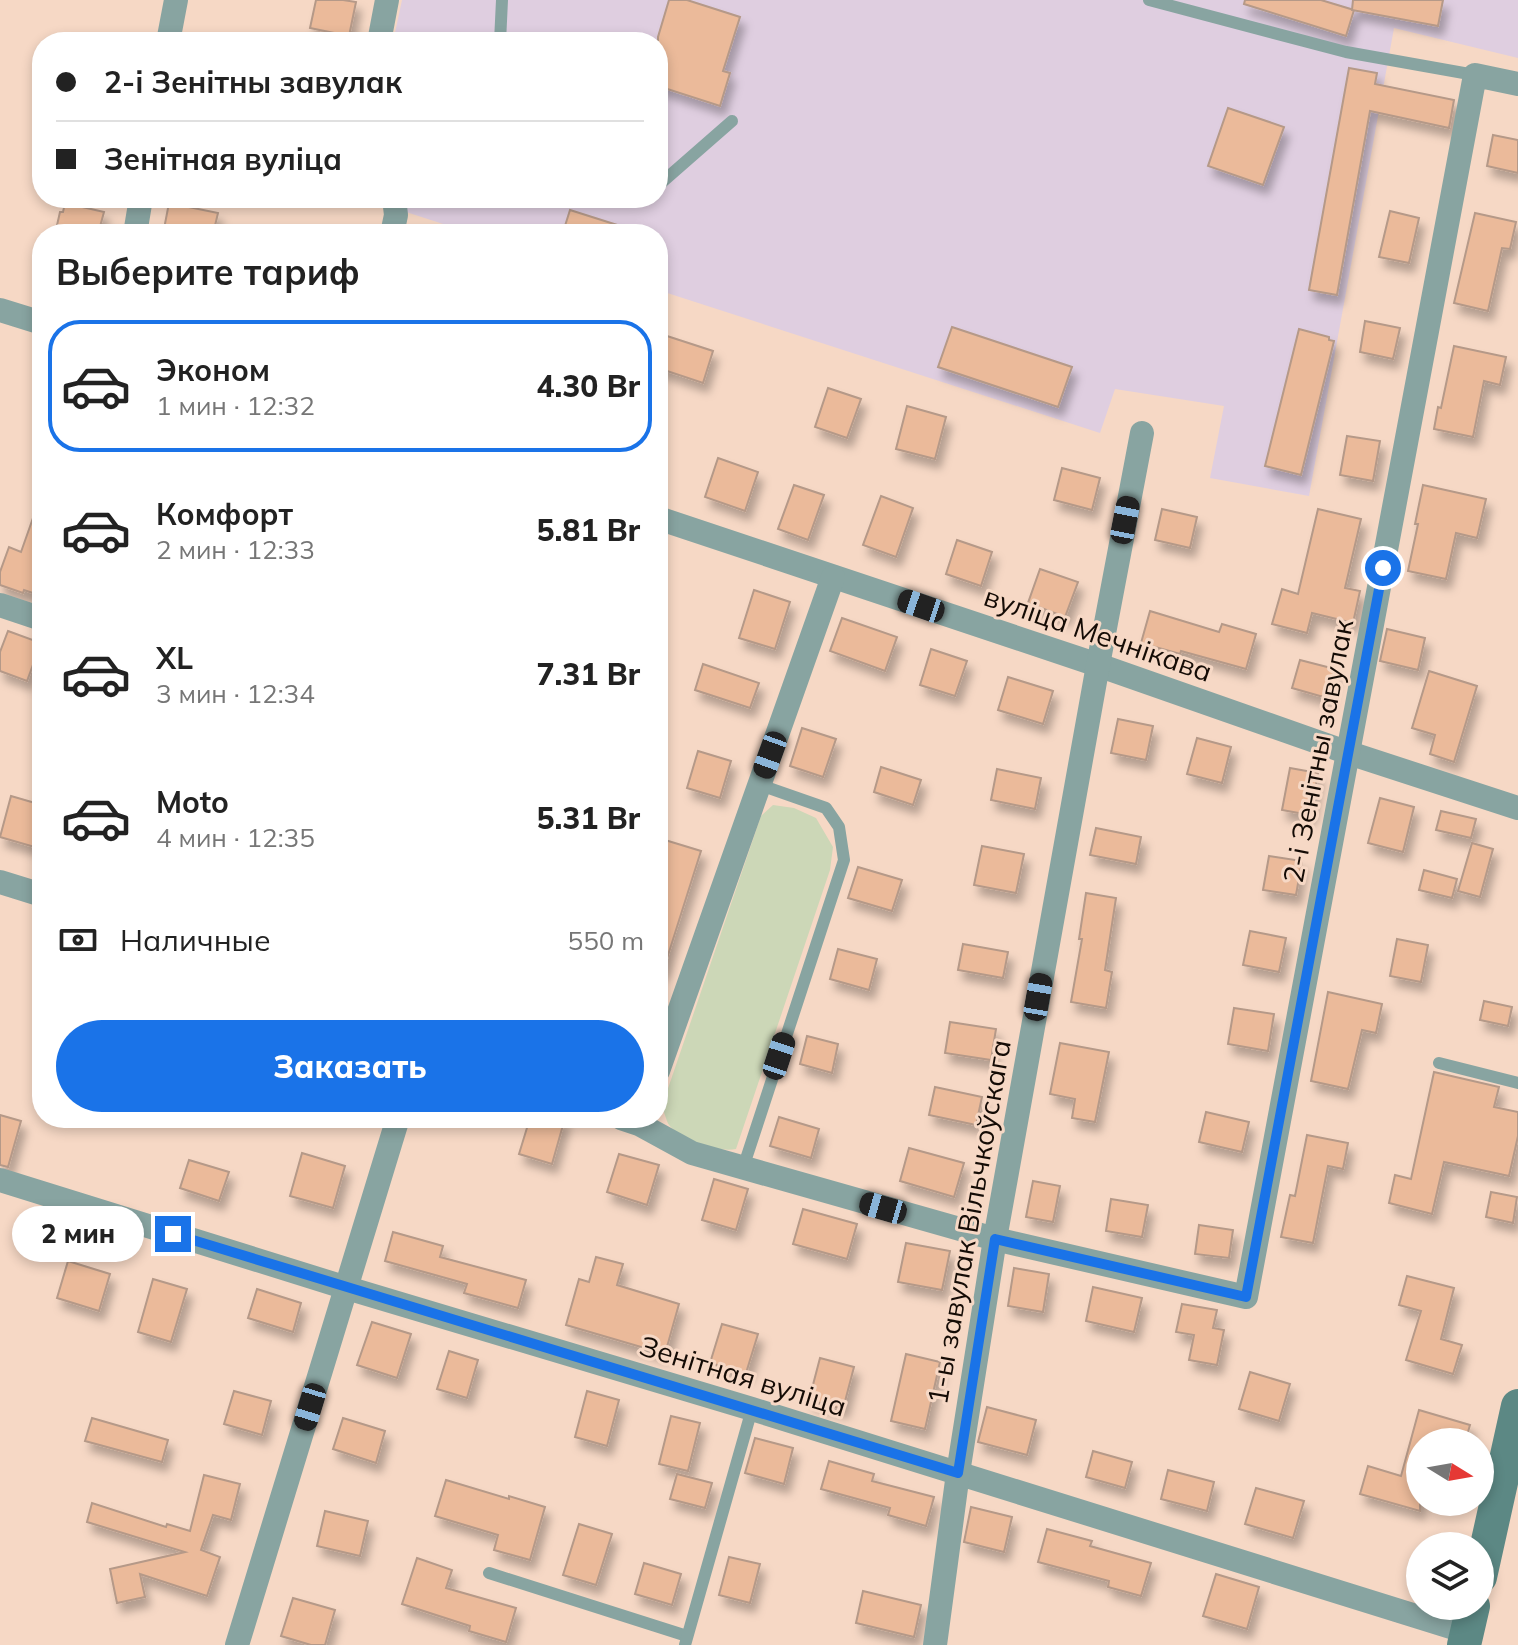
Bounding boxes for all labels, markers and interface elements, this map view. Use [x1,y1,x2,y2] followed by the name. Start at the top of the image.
[104,63,402,101] text: 2-і Зенітны завулак
[104,140,342,178] text: Зенітная вуліца
[56,249,360,294] text: Выберите тариф
[60,350,132,422] icon: car
[156,351,270,389] text: Эконом
[537,367,640,405] text: 4.30 Br
[156,389,315,422] text: 1 мин · 12:32
[60,494,132,566] icon: car
[1109,494,1141,546] car
[156,495,293,533] text: Комфорт
[537,511,640,549] text: 5.81 Br
[156,533,315,566] text: 2 мин · 12:33
[1365,550,1401,586] route start
[980,578,1217,689] street label: вуліца Мечнікава
[894,587,948,625] car
[1275,615,1360,886] street label: 2-і Зенітны завулак
[60,638,132,710] icon: car
[156,639,193,677] text: XL
[537,655,640,693] text: 7.31 Br
[156,677,315,710] text: 3 мин · 12:34
[751,728,789,782] car
[60,782,132,854] icon: car
[156,783,229,821] text: Moto
[537,799,640,837] text: 5.31 Br
[156,821,315,854] text: 4 мин · 12:35
[56,918,100,962] icon: cash
[120,921,271,959] text: Наличные
[568,924,644,957] text: 550 m
[1022,971,1054,1023] car
[56,1020,644,1112] button: Заказать
[760,1029,798,1083] car
[919,1037,1018,1407] street label: 1-ы завулак Вільчкоўскага
[857,1190,909,1226] car
[13,1206,145,1262] callout: 2 мин
[155,1216,191,1252] route end
[41,1217,115,1250] text: 2 мин
[636,1327,851,1424] street label: Зенітная вуліца
[292,1381,328,1433] car
[1406,1428,1494,1516] north arrow
[1406,1428,1494,1620] map controls
[1406,1532,1494,1620] button: layers

